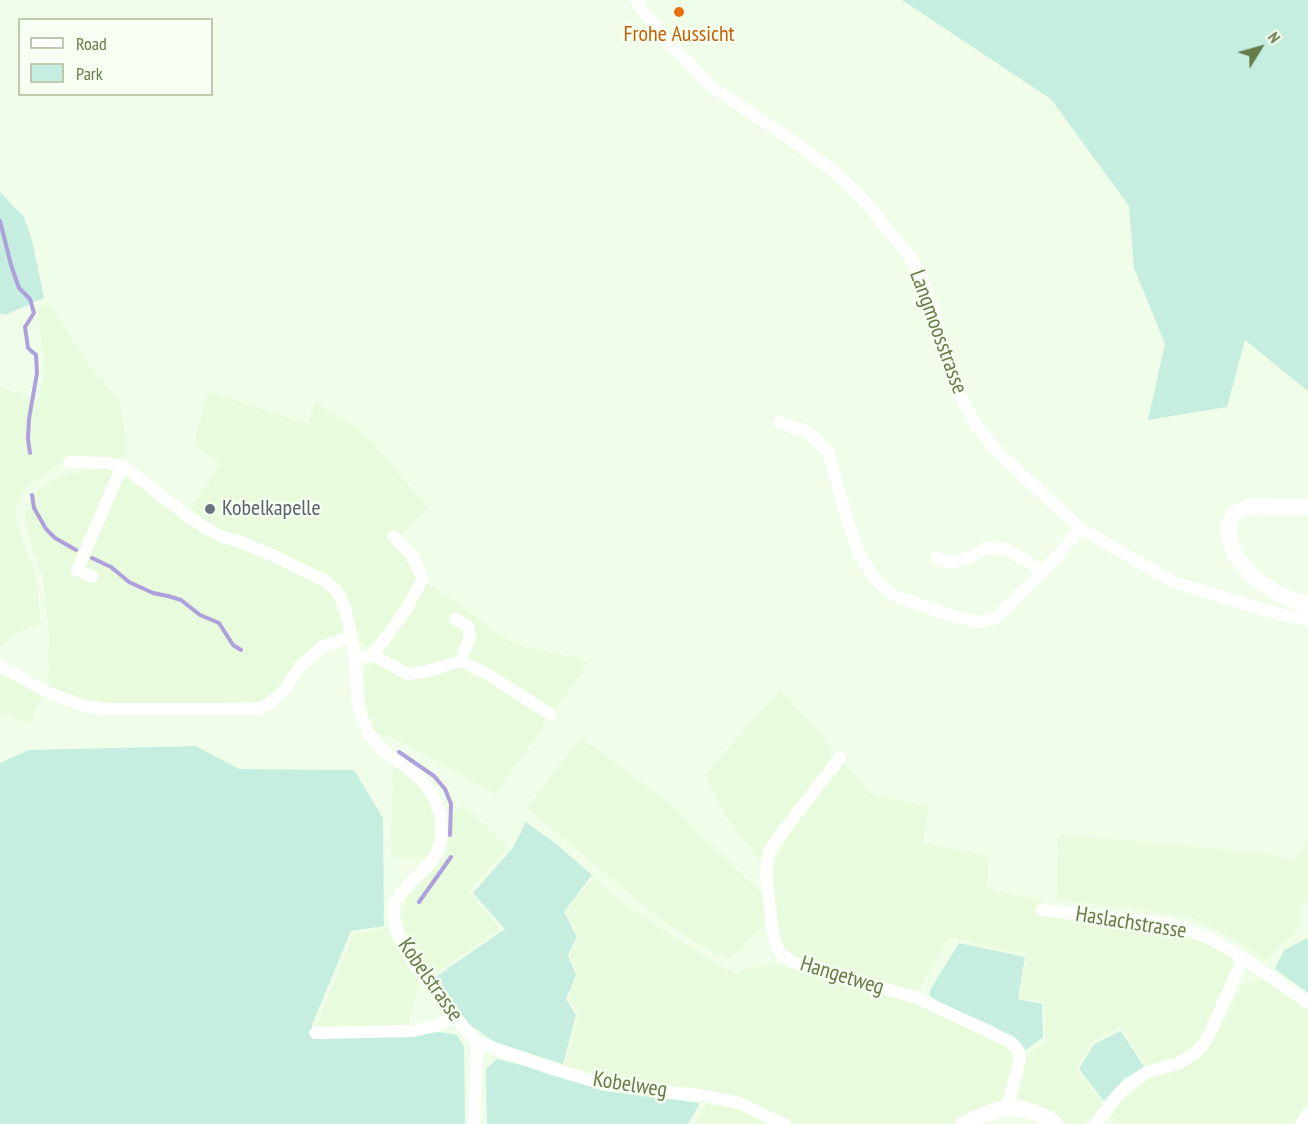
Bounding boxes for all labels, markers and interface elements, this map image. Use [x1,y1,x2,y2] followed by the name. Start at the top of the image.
[672,5,686,19] marker: Frohe Aussicht
[18,18,213,96] legend
[1230,18,1290,78] north arrow
[623,22,735,48] place label: Frohe Aussicht
[1264,28,1285,47] text: N
[76,32,107,55] text: Road
[76,62,103,85] text: Park
[903,266,973,398] street label: Langmoosstrasse
[222,496,321,522] place label: Kobelkapelle
[203,502,217,516] marker: Kobelkapelle
[1074,901,1188,945] street label: Haslachstrasse
[392,933,468,1027] street label: Kobelstrasse
[797,951,887,1001] street label: Hangetweg
[591,1066,669,1104] street label: Kobelweg

